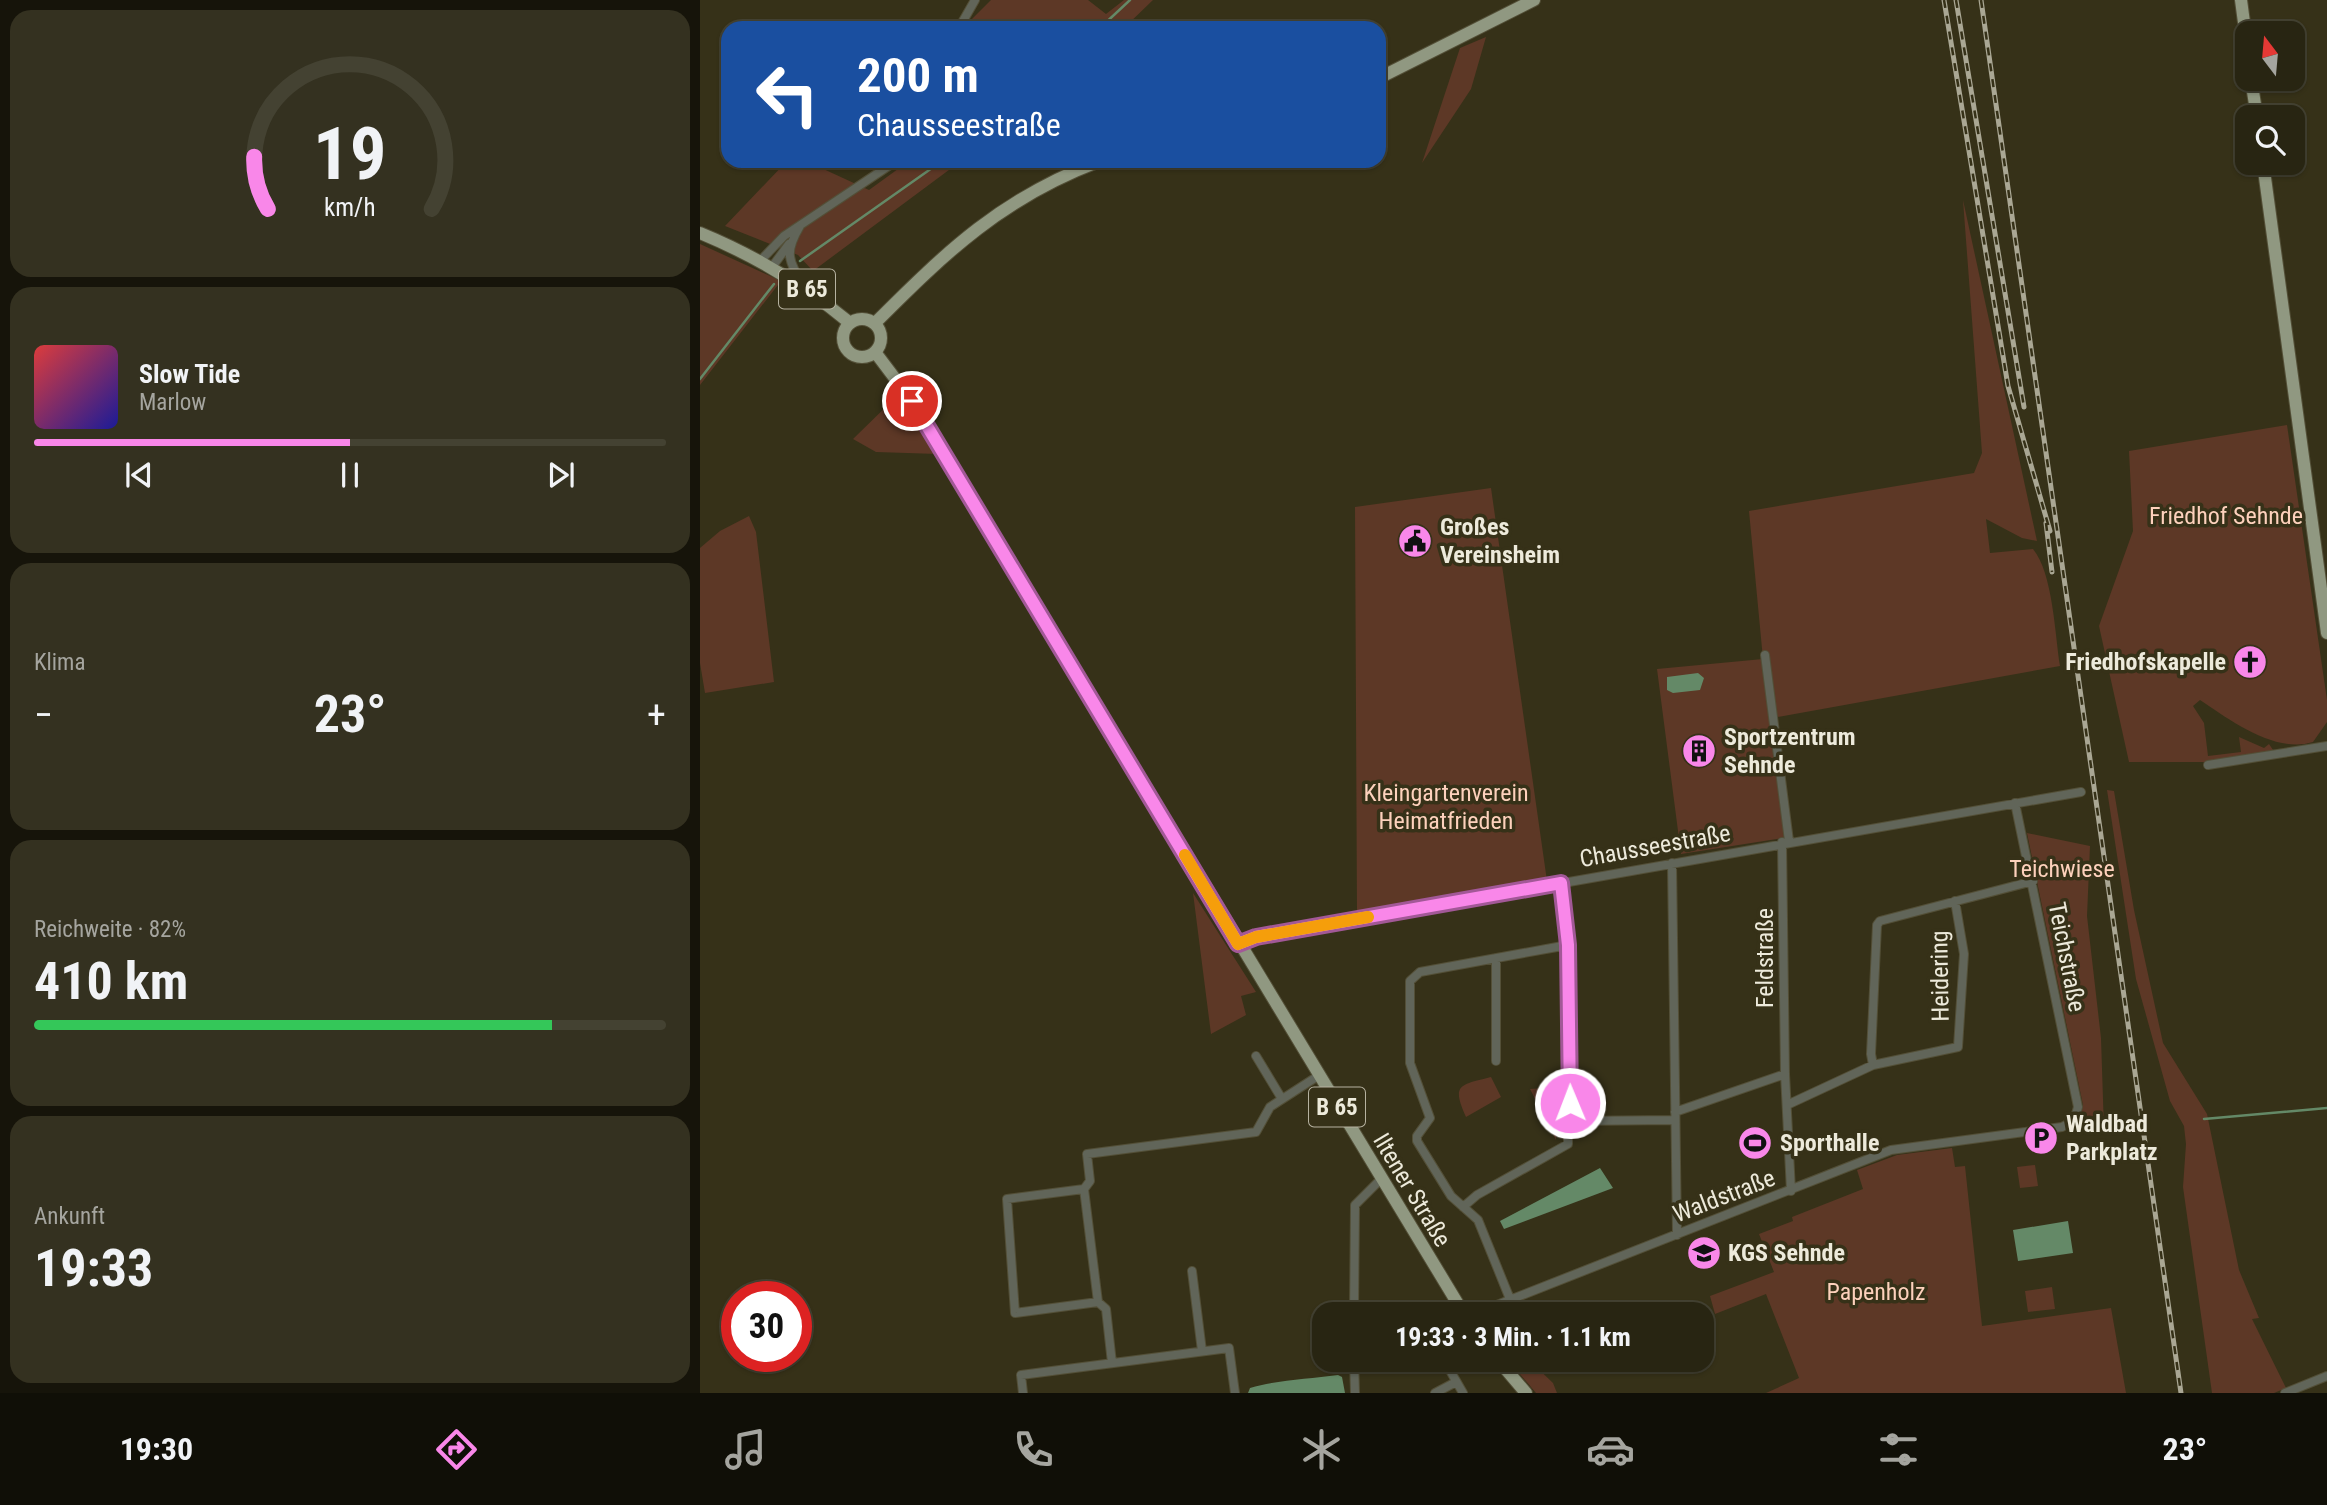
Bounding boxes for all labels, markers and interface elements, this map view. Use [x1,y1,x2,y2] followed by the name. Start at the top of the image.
[2235,21,2305,91] north arrow
[2235,21,2305,175] map controls
[857,47,979,104] text: 200 m
[742,49,833,140] icon: left
[2235,105,2305,175] button: search
[857,106,1061,144] text: Chausseestraße
[313,112,387,198] text: 19
[324,193,376,222] text: km/h
[779,270,835,308] road number: B 65
[139,359,240,389] text: Slow Tide
[882,371,942,431] pin
[893,382,931,420] icon: arrive
[139,389,206,416] text: Marlow
[120,456,158,494] icon: previous
[331,456,369,494] icon: pause
[542,456,580,494] icon: next
[2149,502,2303,530] park label: Friedhof Sehnde
[1440,513,1560,569] place label: Großes Vereinsheim
[1396,522,1434,560] public building icon: Großes Vereinsheim
[2231,643,2269,681] church icon: Friedhofskapelle
[2065,648,2226,676] place label: Friedhofskapelle
[34,649,85,676] text: Klima
[314,684,386,745] text: 23°
[34,693,53,737] text: −
[647,693,666,737] text: +
[1724,723,1856,779] place label: Sportzentrum Sehnde
[1680,732,1718,770] building icon: Sportzentrum Sehnde
[1363,779,1529,835] park label: Kleingartenverein Heimatfrieden
[1577,819,1733,873] street label: Chausseestraße
[2009,855,2115,883] park label: Teichwiese
[2043,900,2091,1014] street label: Teichstraße
[1751,908,1779,1008] street label: Feldstraße
[34,916,186,943] text: Reichweite · 82%
[1925,930,1955,1022] street label: Heidering
[34,951,188,1012] text: 410 km
[1533,1066,1607,1140] position arrow
[1309,1088,1365,1126] road number: B 65
[2066,1110,2158,1166] place label: Waldbad Parkplatz
[2022,1119,2060,1157] parking icon: Waldbad Parkplatz
[1736,1124,1774,1162] sports icon: Sporthalle
[1367,1128,1457,1252] street label: Iltener Straße
[1780,1129,1879,1157] place label: Sporthalle
[1669,1164,1779,1228] street label: Waldstraße
[34,1203,105,1230] text: Ankunft
[1685,1234,1723,1272] school or university icon: KGS Sehnde
[34,1238,153,1299] text: 19:33
[1728,1239,1845,1267] place label: KGS Sehnde
[1826,1278,1926,1306] park label: Papenholz
[721,1281,812,1372] speed limit sign: 30
[1395,1322,1631,1352] text: 19:33 · 3 Min. · 1.1 km
[432,1425,481,1474] icon: directions
[721,1425,770,1474] icon: music
[1009,1425,1058,1474] icon: phone
[1297,1425,1346,1474] icon: climate
[1586,1425,1635,1474] icon: car
[1874,1425,1923,1474] icon: filters
[120,1430,193,1468] text: 19:30
[2163,1430,2207,1468] text: 23°

